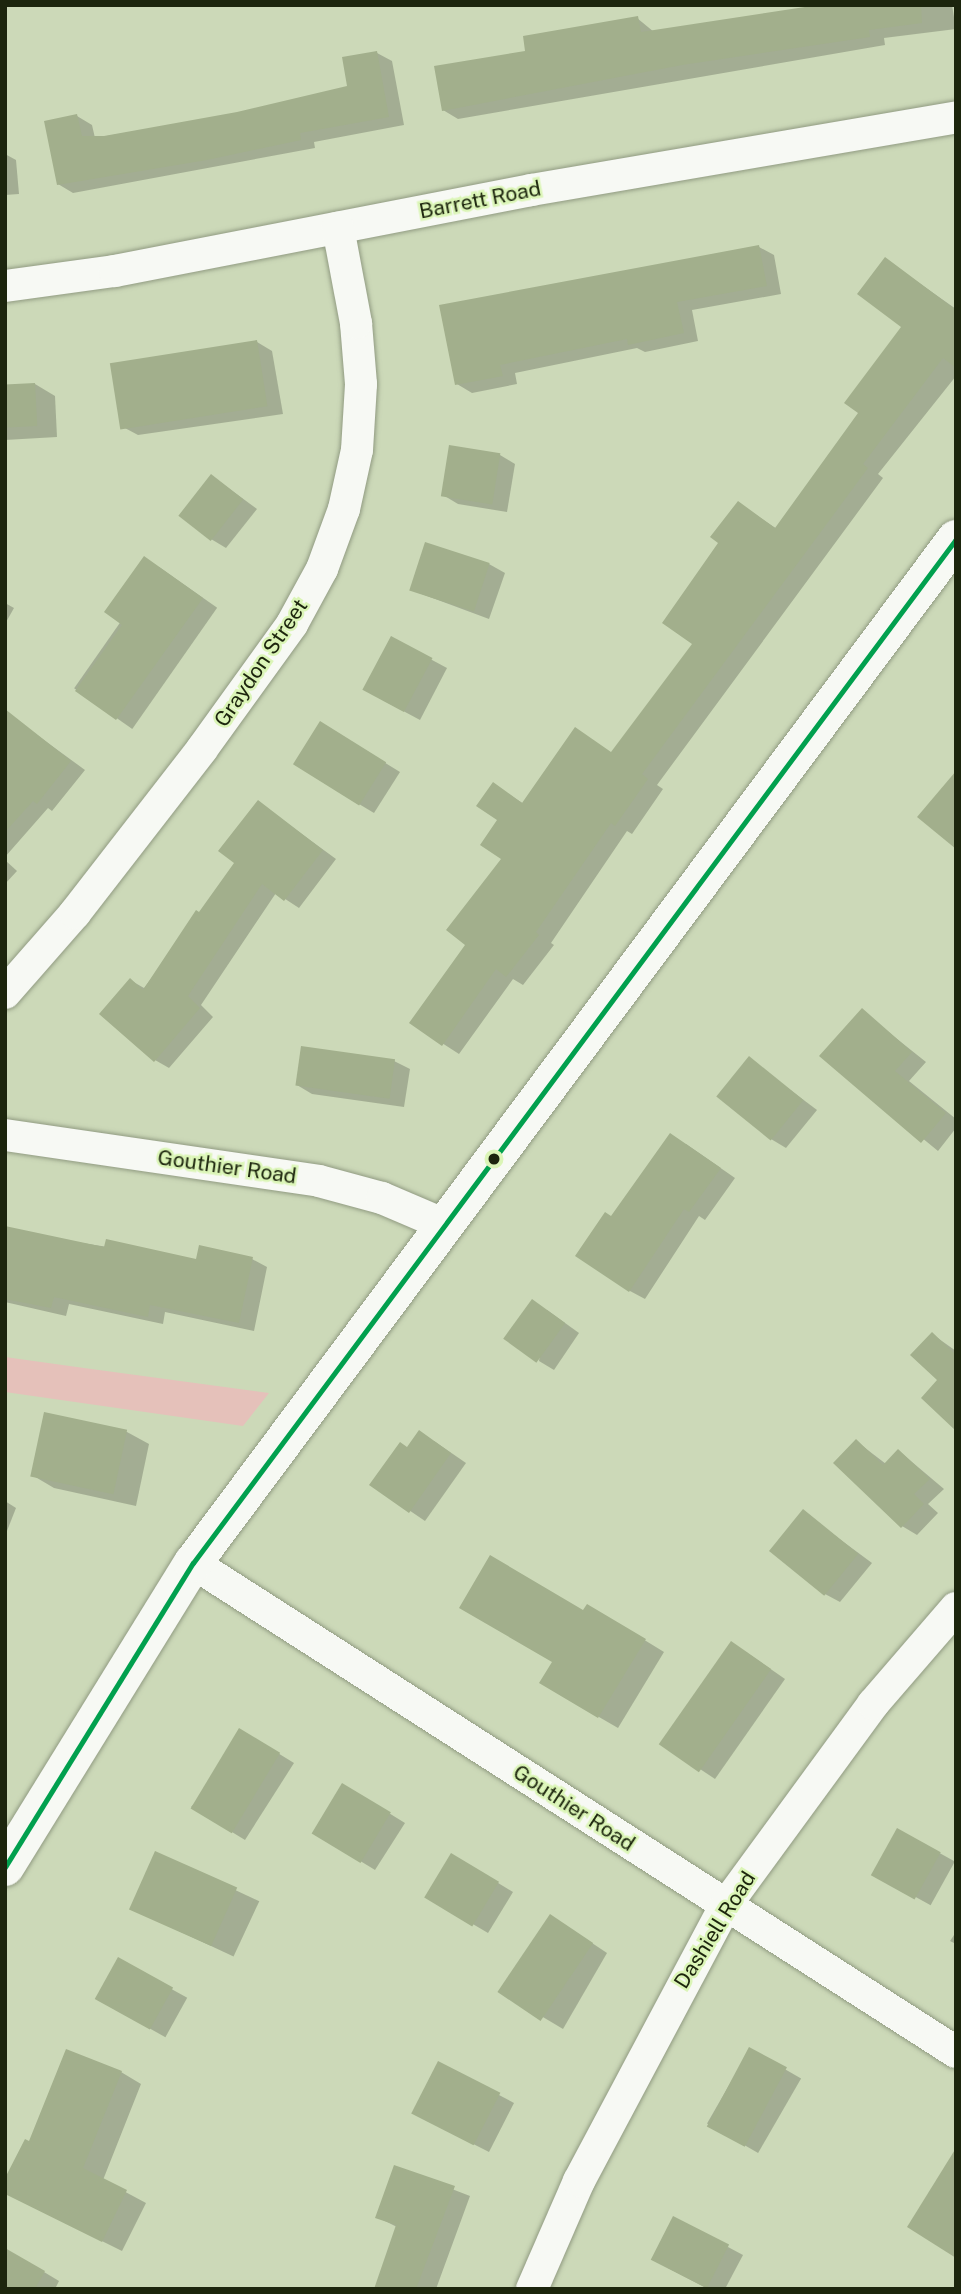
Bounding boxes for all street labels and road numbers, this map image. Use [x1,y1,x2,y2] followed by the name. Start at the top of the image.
[417,176,543,224] street label: Barrett Road
[209,594,313,732] street label: Graydon Street
[156,1145,298,1189] street label: Gouthier Road
[508,1759,640,1857] street label: Gouthier Road
[669,1867,761,1993] street label: Dashiell Road

